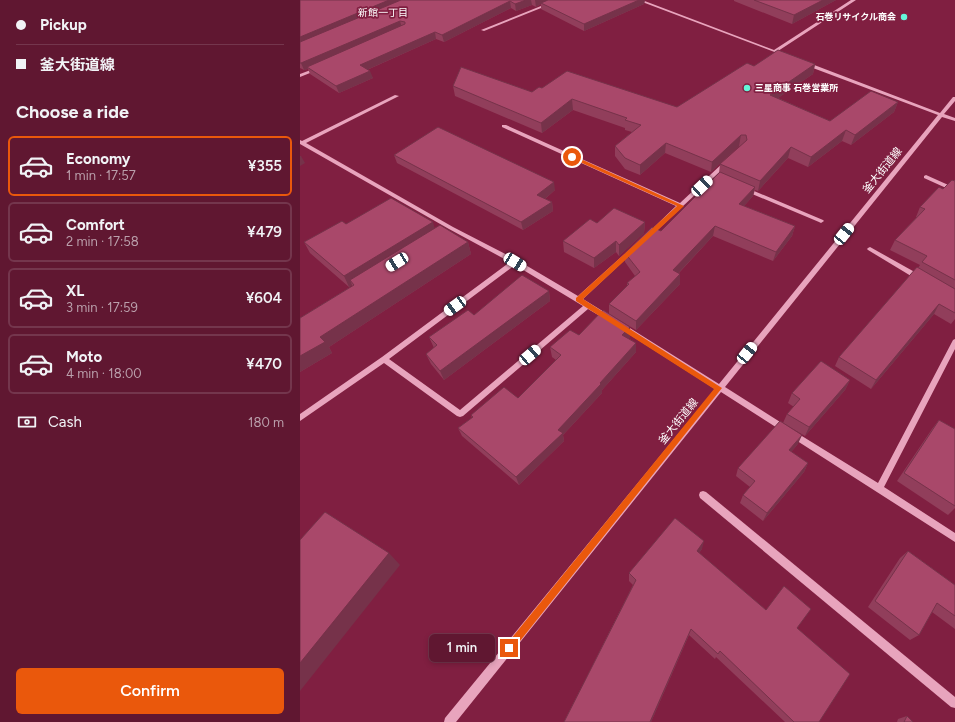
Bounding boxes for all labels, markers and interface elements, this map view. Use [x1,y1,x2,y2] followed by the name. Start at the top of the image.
[358,6,408,19] district label: 新館一丁目
[815,11,896,22] place label: 石巻リサイクル商会
[899,12,909,22] marker: 石巻リサイクル商会
[40,16,87,34] text: Pickup
[40,56,115,74] text: 釜大街道線
[755,82,838,93] place label: 三星商事 石巻営業所
[742,83,752,93] marker: 三星商事 石巻営業所
[16,101,129,123] text: Choose a ride
[860,145,905,196] street label: 釜大街道線
[18,148,54,184] icon: car
[563,148,581,166] route start
[66,150,131,168] text: Economy
[248,157,282,175] text: ¥355
[66,168,136,183] text: 1 min · 17:57
[689,173,715,199] car
[18,214,54,250] icon: car
[66,216,125,234] text: Comfort
[832,221,856,247] car
[247,223,282,241] text: ¥479
[66,234,139,249] text: 2 min · 17:58
[384,251,410,273] car
[502,251,528,273] car
[18,280,54,316] icon: car
[66,282,84,300] text: XL
[246,289,282,307] text: ¥604
[442,294,468,318] car
[66,300,138,315] text: 3 min · 17:59
[735,340,759,366] car
[517,343,543,367] car
[18,346,54,382] icon: car
[66,348,102,366] text: Moto
[246,355,282,373] text: ¥470
[66,366,142,381] text: 4 min · 18:00
[656,396,701,447] street label: 釜大街道線
[16,411,38,433] icon: cash
[48,413,82,431] text: Cash
[248,415,284,430] text: 180 m
[429,634,495,662] callout: 1 min
[500,639,518,657] route end
[447,640,477,655] text: 1 min
[16,668,284,714] button: Confirm

